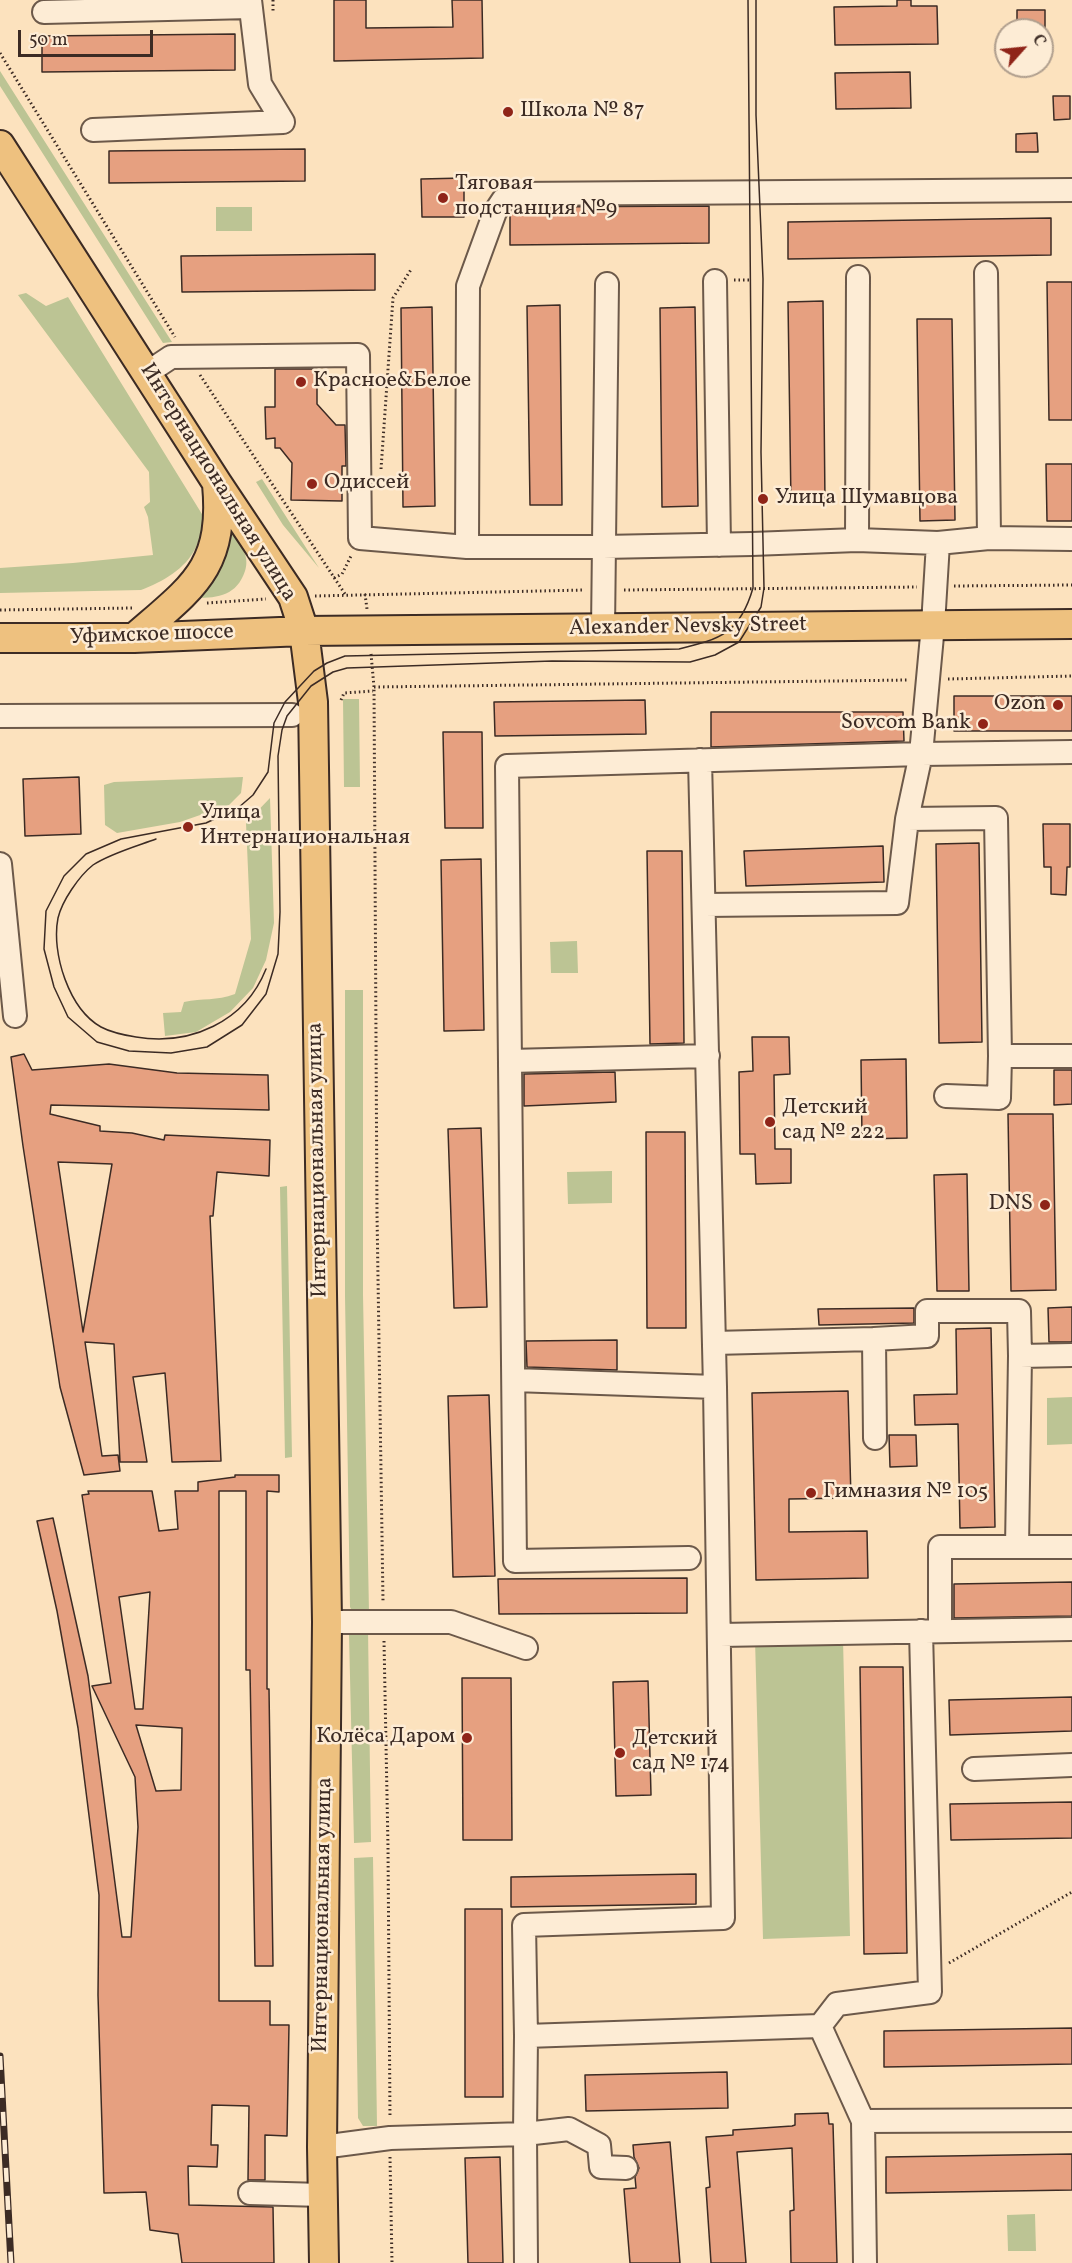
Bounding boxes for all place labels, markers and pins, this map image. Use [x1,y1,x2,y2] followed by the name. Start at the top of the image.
[520,99,645,125] place label: Школа № 87
[501,105,515,119] marker: Школа № 87
[455,172,617,224] place label: Тяговая подстанция №9
[436,191,450,205] marker: Тяговая подстанция №9
[313,369,471,395] place label: Красное&Белое
[294,375,308,389] marker: Красное&Белое
[324,471,409,497] place label: Одиссей
[305,477,319,491] marker: Одиссей
[775,486,958,512] place label: Улица Шумавцова
[756,492,770,506] marker: Улица Шумавцова
[994,692,1046,718] place label: Ozon
[1051,698,1065,712] marker: Ozon
[841,711,971,737] place label: Sovcom Bank
[976,717,990,731] marker: Sovcom Bank
[200,801,410,852] place label: Улица Интернациональная
[181,820,195,834] marker: Улица Интернациональная
[782,1096,885,1148] place label: Детский сад № 222
[763,1115,777,1129] marker: Детский сад № 222
[988,1192,1033,1218] place label: DNS
[1038,1198,1052,1212] marker: DNS
[823,1480,988,1506] place label: Гимназия № 105
[804,1486,818,1500] marker: Гимназия № 105
[316,1725,455,1751] place label: Колёса Даром
[632,1727,730,1778] place label: Детский сад № 174
[460,1731,474,1745] marker: Колёса Даром
[613,1746,627,1760] marker: Детский сад № 174

